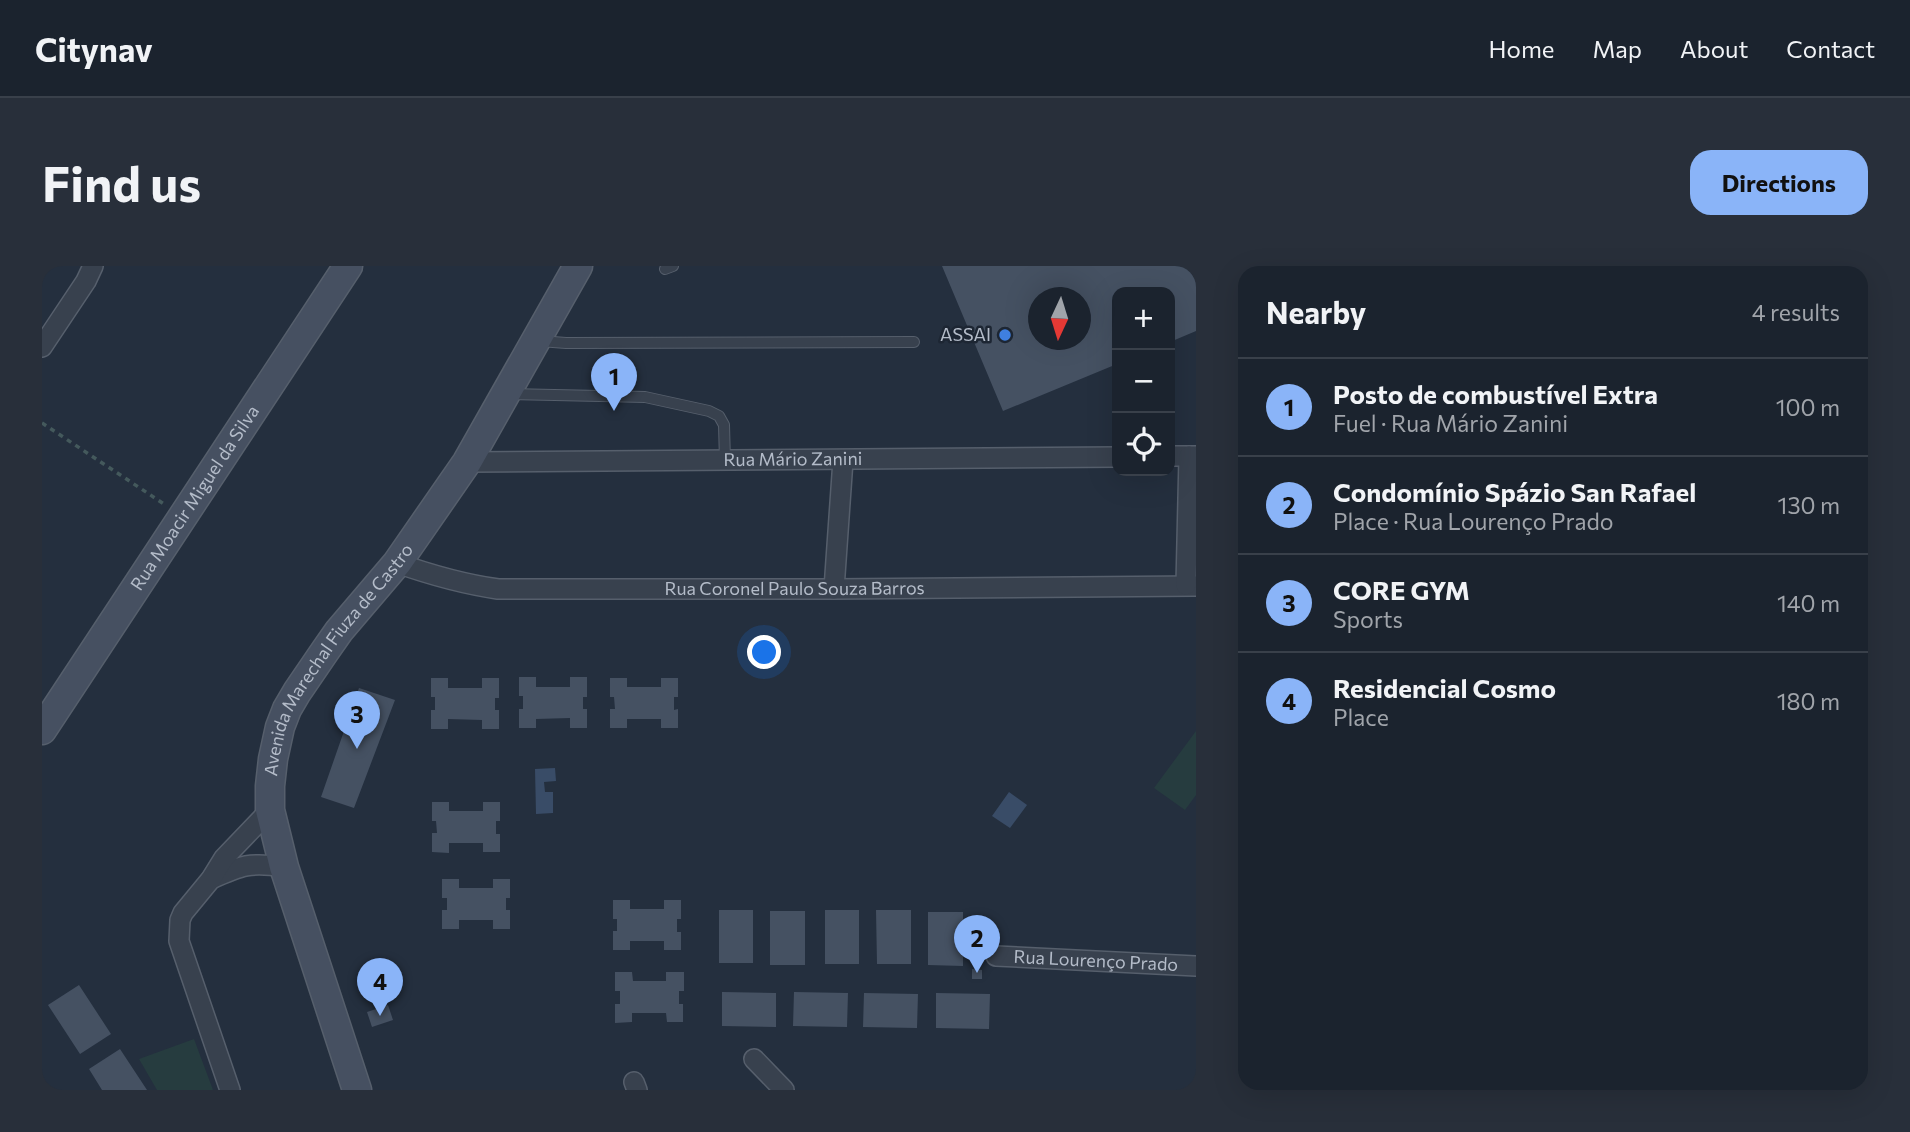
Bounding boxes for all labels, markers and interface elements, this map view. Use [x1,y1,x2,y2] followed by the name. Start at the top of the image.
[35,28,153,69] text: Citynav
[1489,34,1555,63] text: Home
[1593,34,1642,63] text: Map
[1680,34,1748,63] text: About
[1786,34,1875,63] text: Contact
[1690,150,1868,215] button: Directions
[42,152,201,212] text: Find us
[1028,287,1091,350] north arrow
[1112,287,1175,476] map controls
[1112,287,1175,350] button: +
[1266,293,1366,330] text: Nearby
[1752,298,1840,326] text: 4 results
[940,323,991,345] place label: ASSAI
[997,327,1013,343] marker: ASSAI
[1112,350,1175,413] button: −
[591,353,637,411] pin: 1
[1333,378,1658,409] text: Posto de combustível Extra
[1284,393,1294,421] text: 1
[1776,393,1840,421] text: 100 m
[125,401,263,594] street label: Rua Moacir Miguel da Silva
[1333,409,1568,437] text: Fuel · Rua Mário Zanini
[1112,413,1175,476] button: locate
[723,447,862,470] street label: Rua Mário Zanini
[1333,476,1696,507] text: Condomínio Spázio San Rafael
[1282,491,1296,519] text: 2
[1778,491,1840,519] text: 130 m
[1333,507,1613,535] text: Place · Rua Lourenço Prado
[259,539,417,777] street label: Avenida Marechal Fiuza de Castro
[1333,574,1470,605] text: CORE GYM
[664,576,925,599] street label: Rua Coronel Paulo Souza Barros
[1282,589,1296,617] text: 3
[1777,589,1840,617] text: 140 m
[1333,605,1403,633] text: Sports
[747,635,781,669] your location
[1333,672,1556,703] text: Residencial Cosmo
[1282,687,1296,715] text: 4
[1777,687,1840,715] text: 180 m
[334,691,380,749] pin: 3
[1333,703,1389,731] text: Place
[954,915,1000,973] pin: 2
[1013,945,1179,975] street label: Rua Lourenço Prado
[357,958,403,1016] pin: 4

